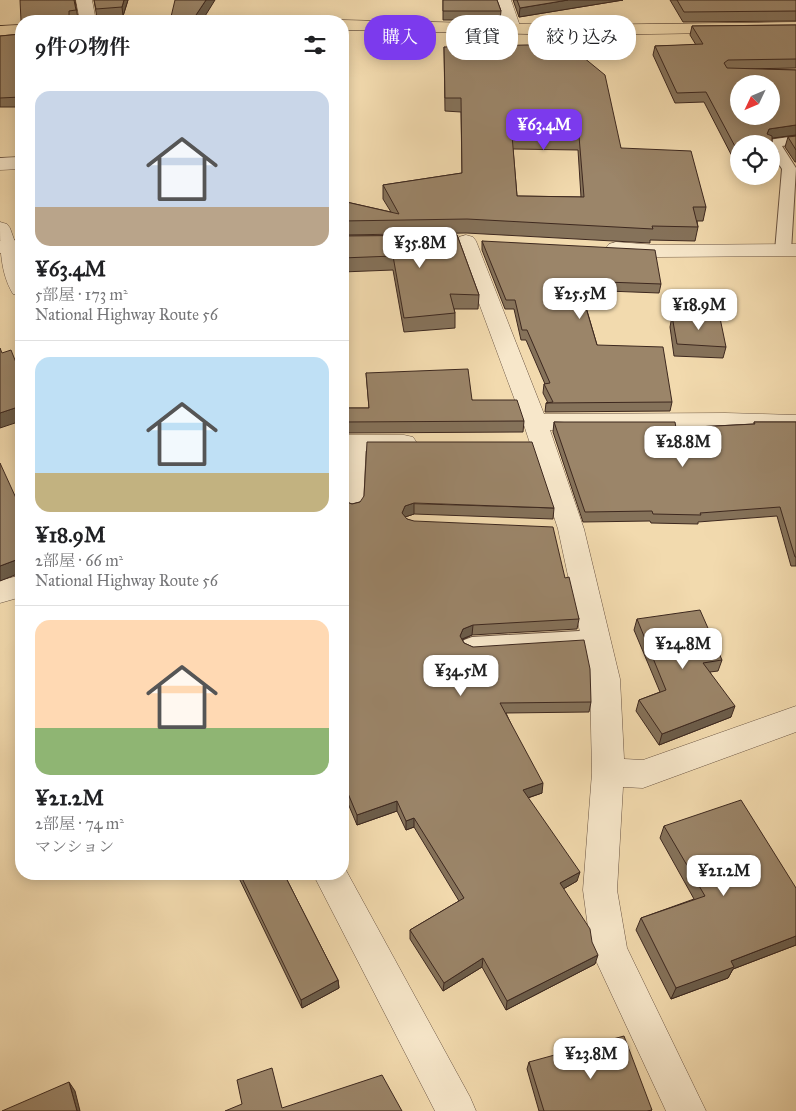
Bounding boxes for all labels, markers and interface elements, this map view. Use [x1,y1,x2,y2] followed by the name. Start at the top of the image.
[364,15,436,60] chip: 購入
[446,15,518,60] chip: 賃貸
[528,15,636,60] chip: 絞り込み
[301,31,329,59] icon: filters
[35,34,130,60] text: 9件の物件
[730,75,780,125] north arrow
[730,75,780,185] map controls
[503,108,585,151] pin: ¥63.4M
[517,115,571,134] text: ¥63.4M
[137,124,227,214] icon: home
[730,135,780,185] button: locate
[379,226,461,269] pin: ¥35.8M
[394,233,446,252] text: ¥35.8M
[35,256,106,282] text: ¥63.4M
[539,278,621,320] pin: ¥25.5M
[554,284,606,303] text: ¥25.5M
[35,285,128,304] text: 5部屋 · 173 m²
[658,288,740,331] pin: ¥18.9M
[672,295,726,314] text: ¥18.9M
[35,305,218,324] text: National Highway Route 56
[137,389,227,479] icon: home
[642,426,724,468] pin: ¥28.8M
[655,432,711,451] text: ¥28.8M
[35,522,106,548] text: ¥18.9M
[35,551,123,570] text: 2部屋 · 66 m²
[35,571,218,590] text: National Highway Route 56
[642,628,724,670] pin: ¥24.8M
[655,634,711,653] text: ¥24.8M
[137,652,227,742] icon: home
[420,654,502,697] pin: ¥34.5M
[434,661,488,680] text: ¥34.5M
[35,785,104,811] text: ¥21.2M
[35,814,124,833] text: 2部屋 · 74 m²
[35,837,114,856] text: マンション
[683,854,765,897] pin: ¥21.2M
[698,861,750,880] text: ¥21.2M
[550,1038,632,1080] pin: ¥23.8M
[564,1044,618,1063] text: ¥23.8M

